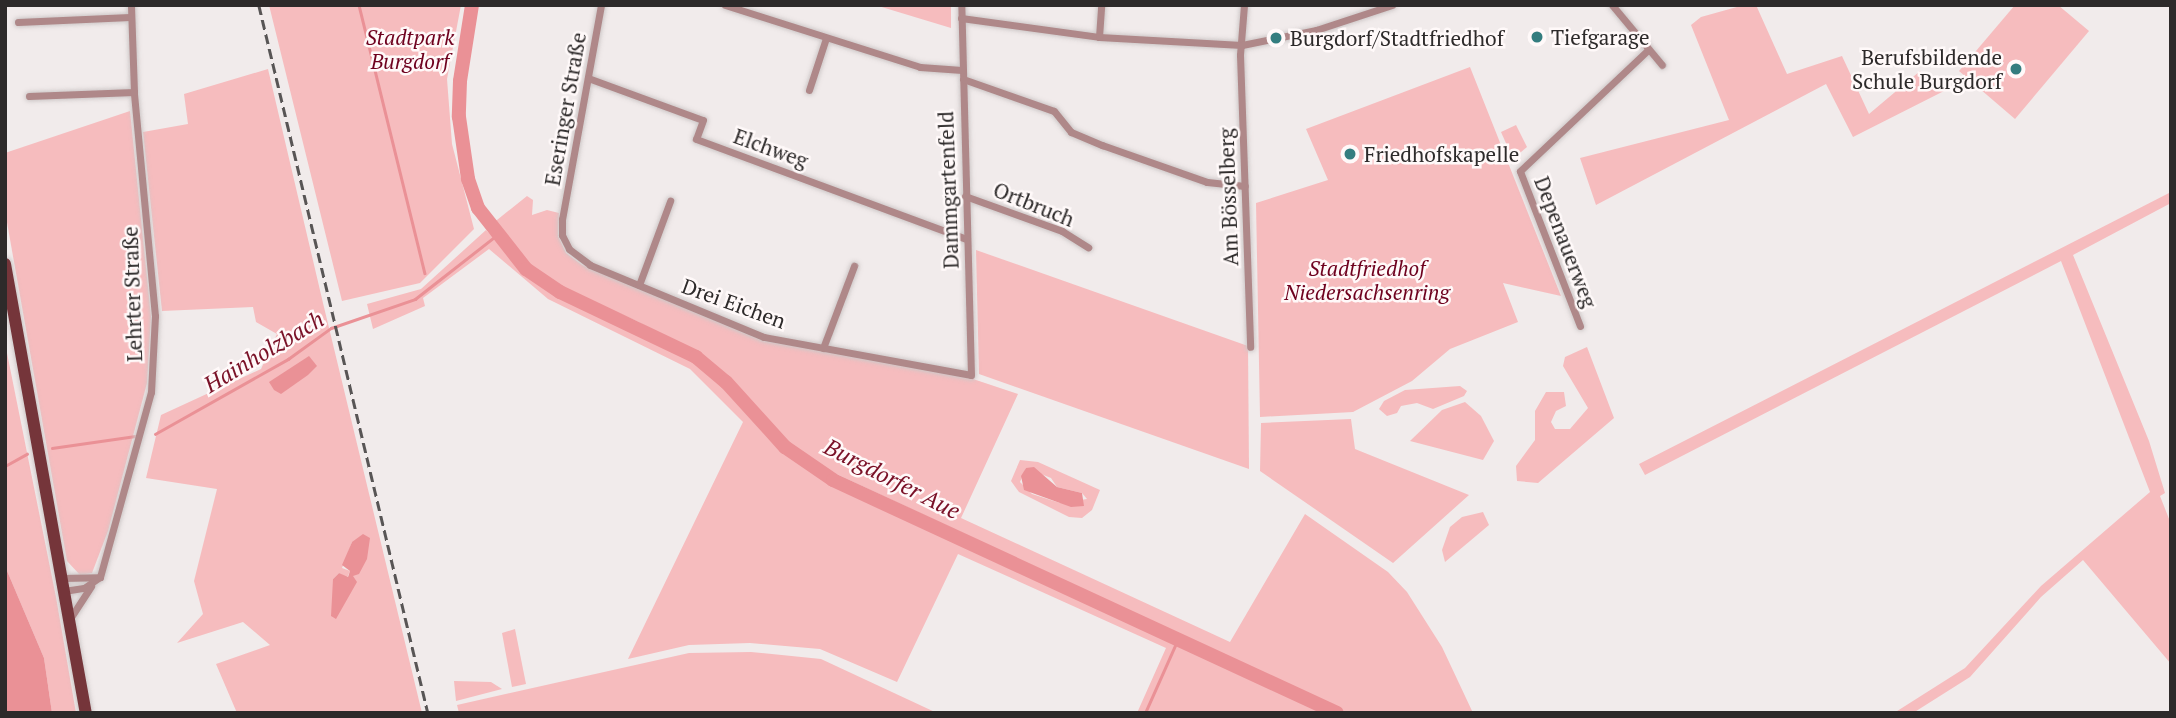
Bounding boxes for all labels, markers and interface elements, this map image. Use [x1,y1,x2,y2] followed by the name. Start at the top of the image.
[366,24,454,74] park label: Stadtpark Burgdorf
[1551,24,1650,50] place label: Tiefgarage
[1290,25,1504,51] place label: Burgdorf/Stadtfriedhof
[1529,29,1545,45] marker: Tiefgarage
[539,30,591,188] street label: Eseringer Straße
[1268,30,1284,46] marker: Burgdorf/Stadtfriedhof
[1852,44,2002,94] place label: Berufsbildende Schule Burgdorf
[2008,61,2024,77] marker: Berufsbildende Schule Burgdorf
[933,111,963,269] street label: Dammgartenfeld
[730,123,812,173] street label: Elchweg
[1213,127,1243,267] street label: Am Bösselberg
[1364,141,1519,167] place label: Friedhofskapelle
[1342,146,1358,162] marker: Friedhofskapelle
[1529,173,1603,311] street label: Depenauerweg
[990,176,1078,232] street label: Ortbruch
[117,226,147,362] street label: Lehrter Straße
[1284,255,1450,305] park label: Stadtfriedhof Niedersachsenring
[679,273,789,333] street label: Drei Eichen
[199,305,329,399] water label: Hainholzbach
[819,433,965,525] water label: Burgdorfer Aue

